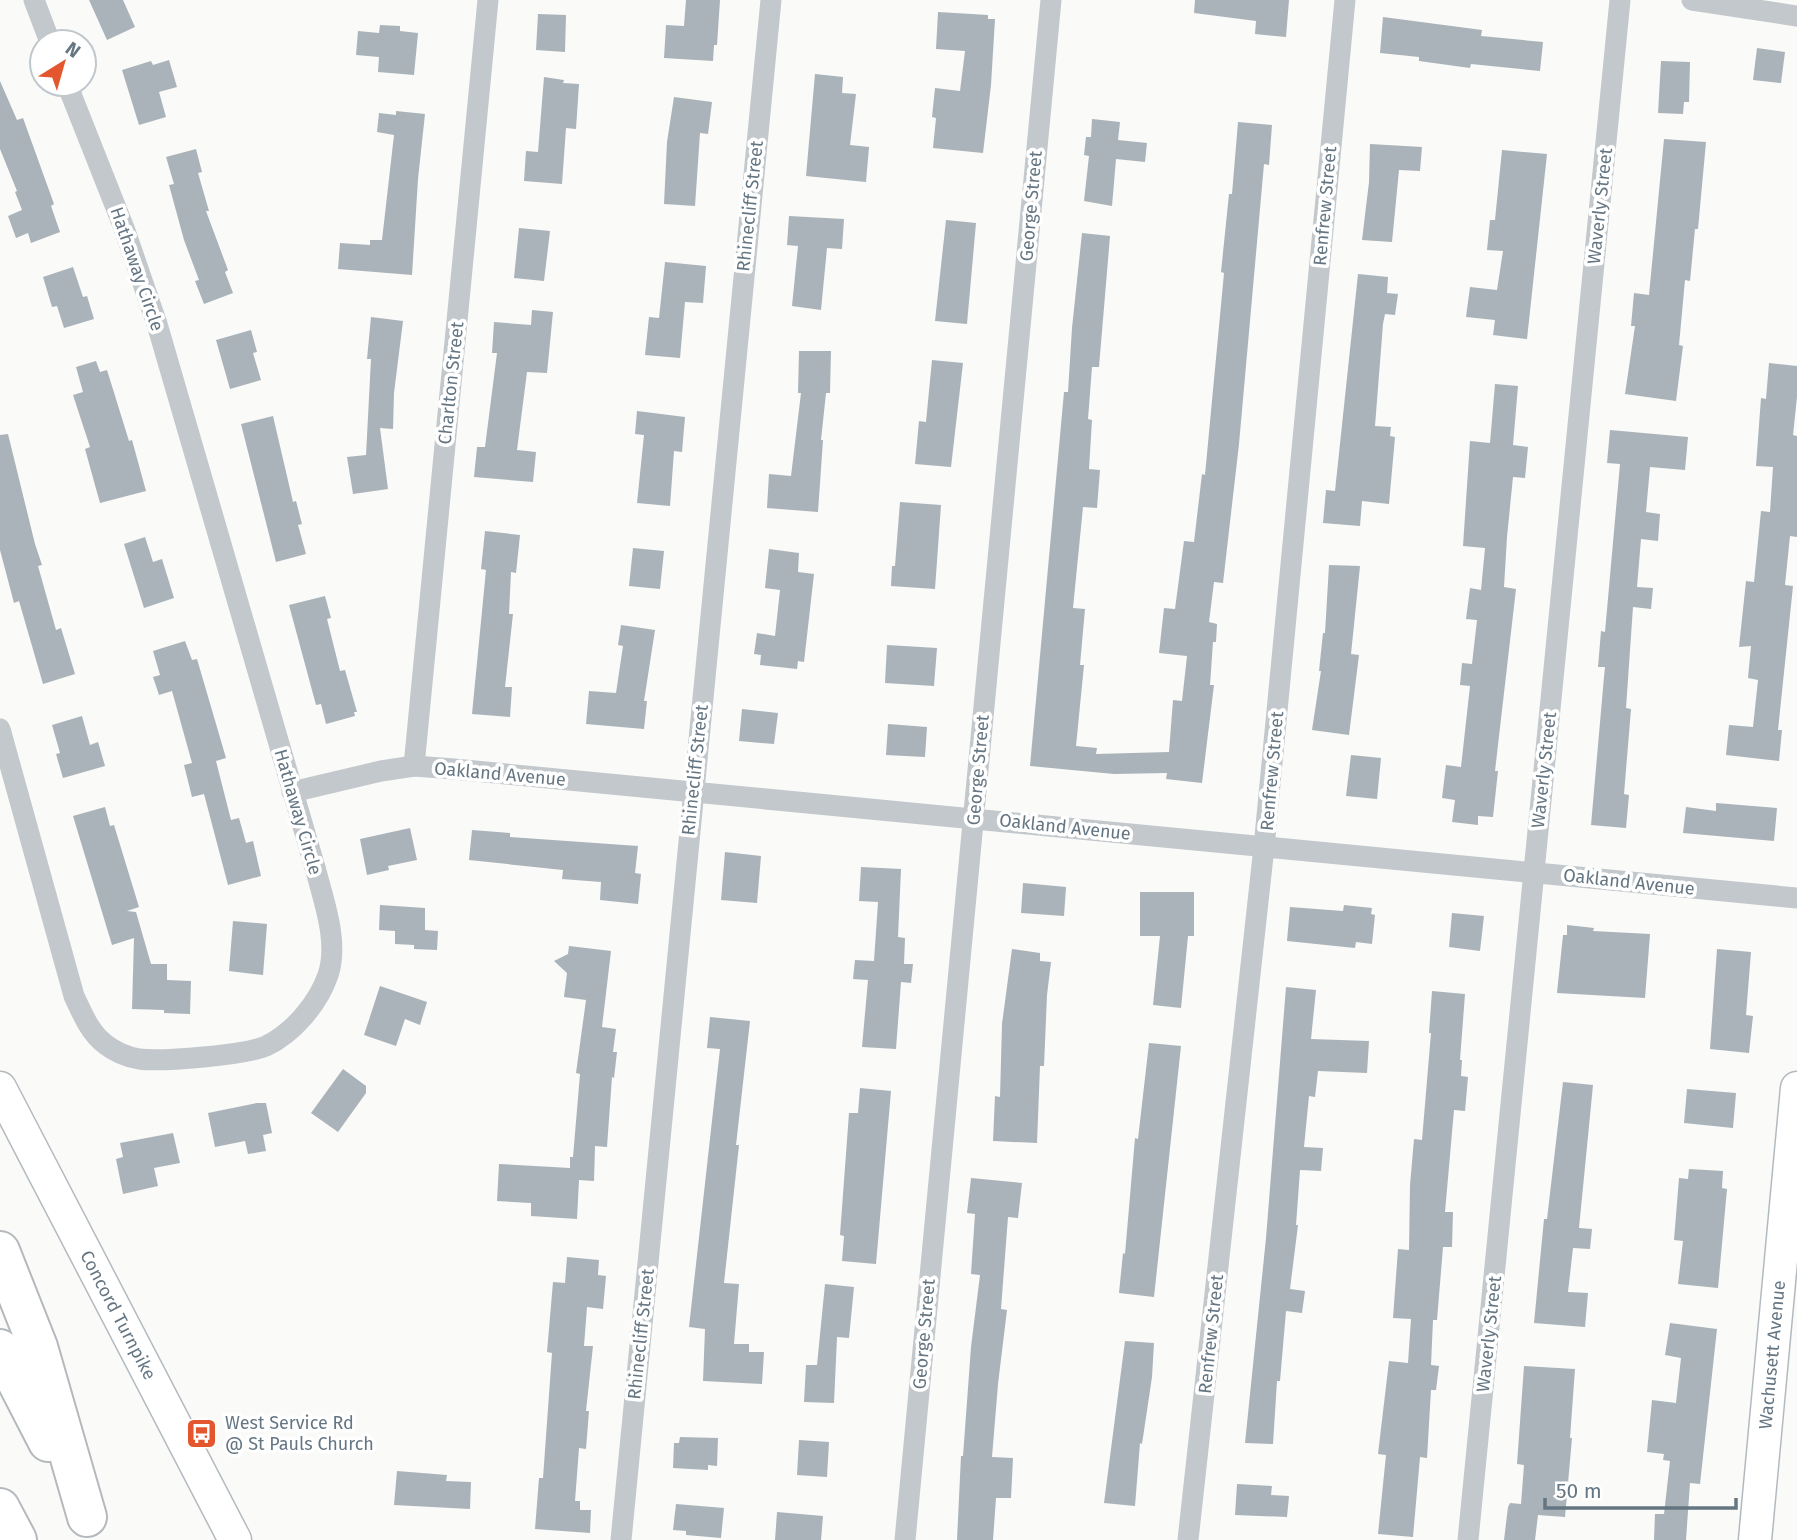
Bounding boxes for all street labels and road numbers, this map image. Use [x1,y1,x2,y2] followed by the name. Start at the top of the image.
[732,139,768,273] street label: Rhinecliff Street
[1309,145,1341,267] street label: Renfrew Street
[1583,146,1617,265] street label: Waverly Street
[1015,149,1047,262] street label: George Street
[105,204,169,334] street label: Hathaway Circle
[434,320,468,445] street label: Charlton Street
[677,703,713,837] street label: Rhinecliff Street
[1256,710,1288,832] street label: Renfrew Street
[1527,710,1561,829] street label: Waverly Street
[962,713,994,826] street label: George Street
[270,747,326,877] street label: Hathaway Circle
[433,757,567,791] street label: Oakland Avenue
[998,809,1132,845] street label: Oakland Avenue
[1562,864,1696,900] street label: Oakland Avenue
[75,1247,161,1384] street label: Concord Turnpike
[623,1267,659,1401] street label: Rhinecliff Street
[1194,1273,1228,1395] street label: Renfrew Street
[1472,1274,1506,1393] street label: Waverly Street
[908,1277,940,1390] street label: George Street
[1754,1279,1790,1430] street label: Wachusett Avenue

